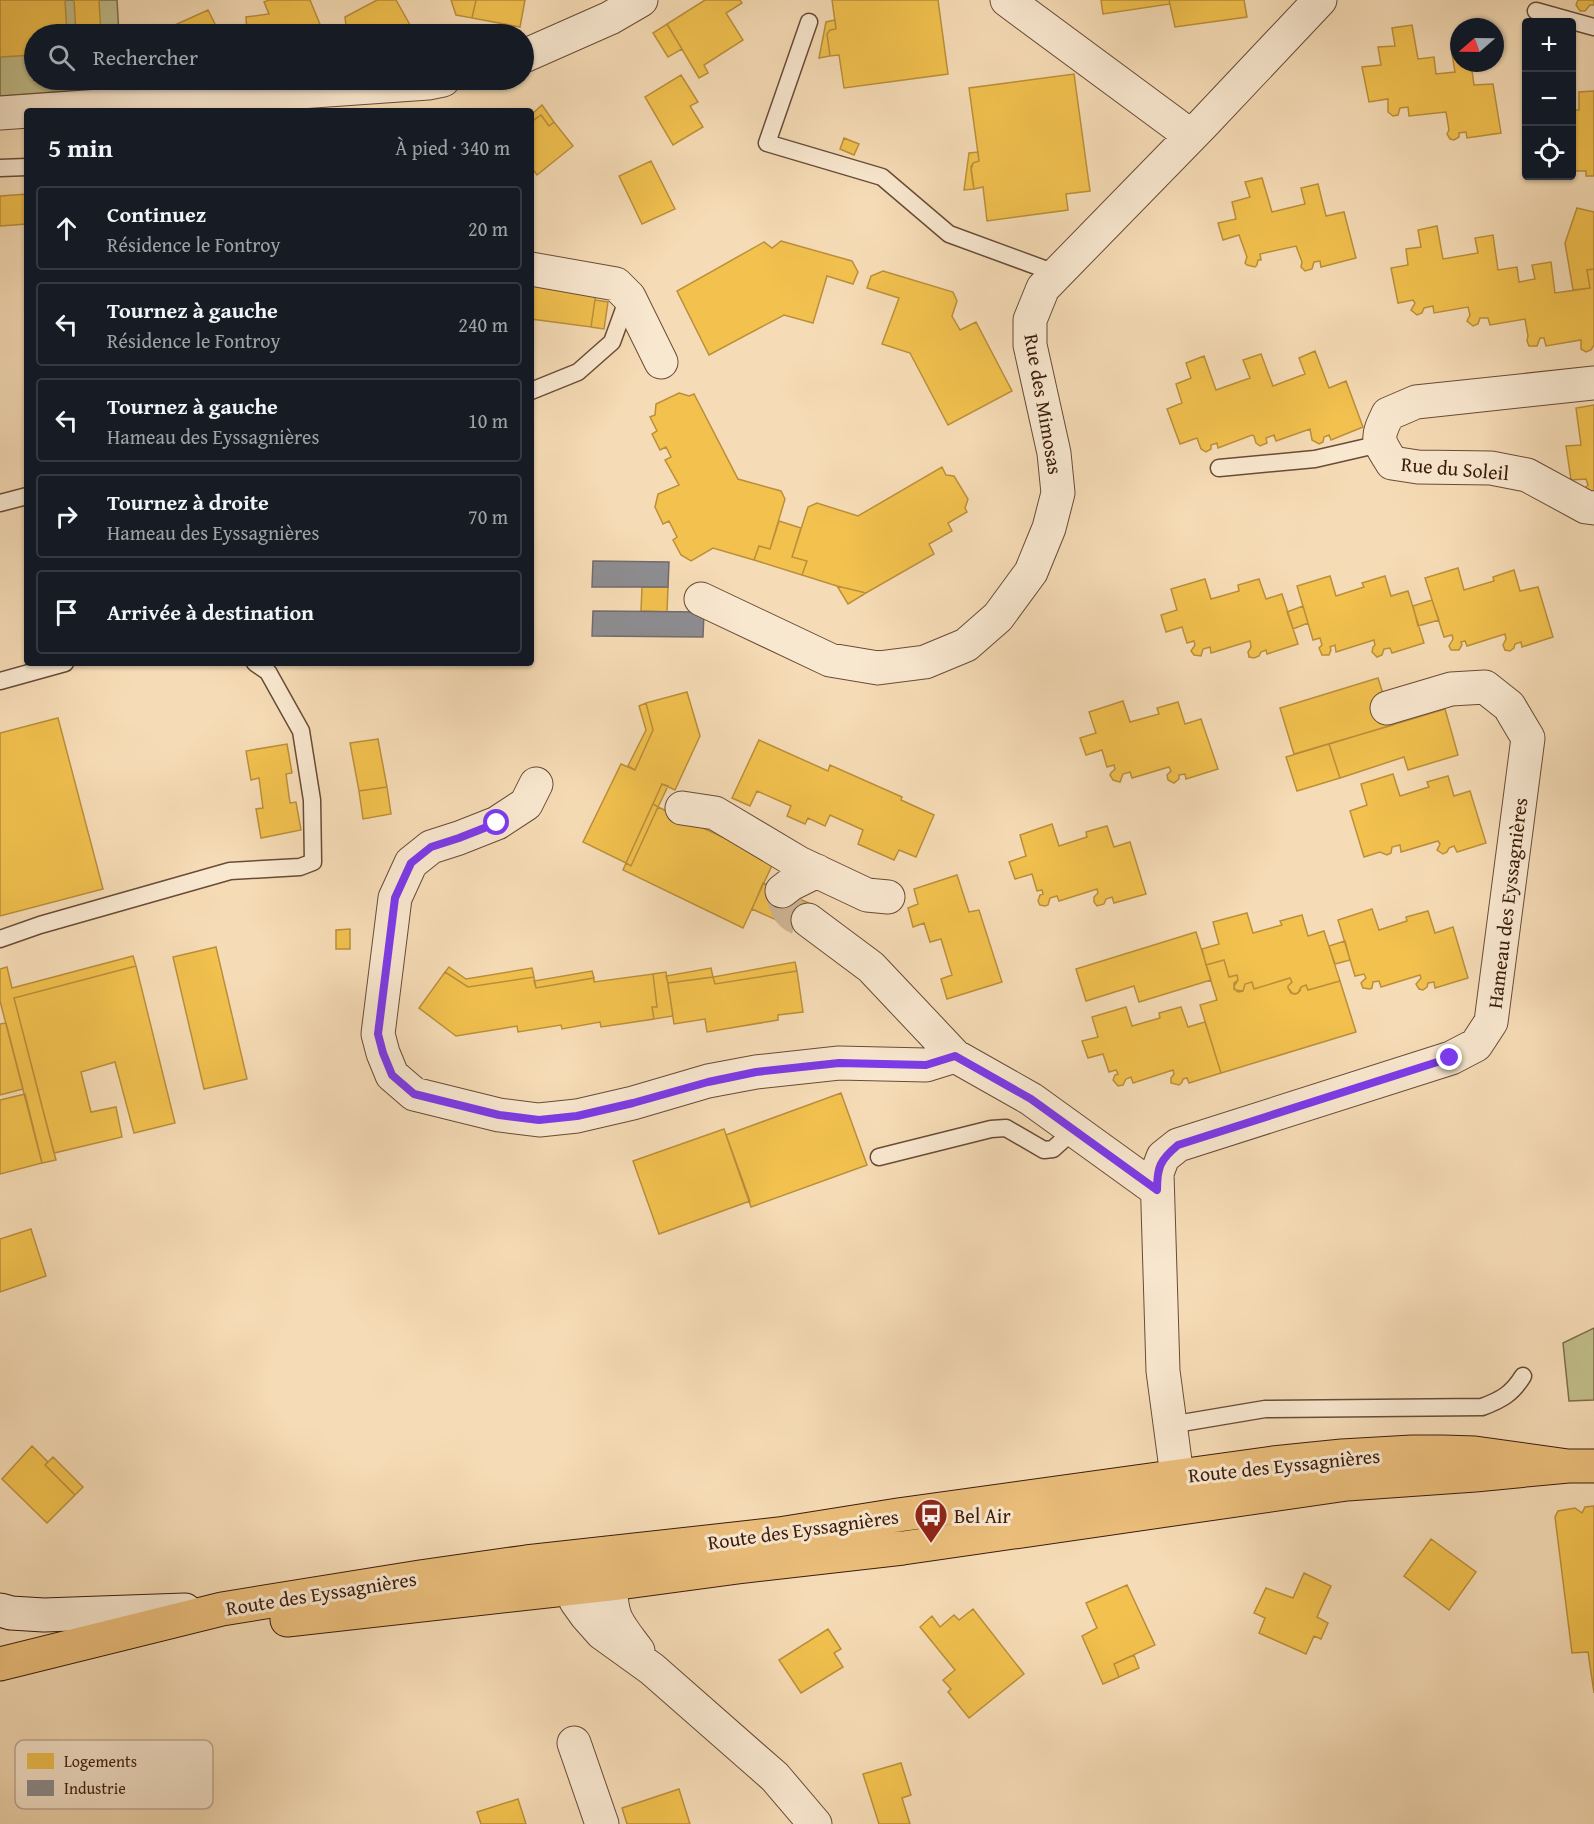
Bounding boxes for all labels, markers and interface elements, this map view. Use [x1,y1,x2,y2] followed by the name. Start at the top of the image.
[1450,18,1504,72] north arrow
[1522,18,1576,180] map controls
[1522,18,1576,72] button: +
[24,24,534,90] search box
[45,41,78,74] icon: search
[93,41,198,73] text: Rechercher
[1522,72,1576,126] button: −
[1522,126,1576,180] button: locate
[48,128,113,167] text: 5 min
[395,133,510,162] text: À pied · 340 m
[107,198,206,230] text: Continuez
[50,212,83,245] icon: ahead
[468,214,508,243] text: 20 m
[107,230,280,259] text: Résidence le Fontroy
[107,294,278,326] text: Tournez à gauche
[50,308,83,341] icon: left
[458,310,508,339] text: 240 m
[107,326,280,355] text: Résidence le Fontroy
[1017,331,1071,477] street label: Rue des Mimosas
[107,390,278,422] text: Tournez à gauche
[50,404,83,437] icon: left
[468,406,508,435] text: 10 m
[107,422,319,451] text: Hameau des Eyssagnières
[1400,449,1511,487] street label: Rue du Soleil
[107,486,269,518] text: Tournez à droite
[50,500,83,533] icon: right
[468,502,508,531] text: 70 m
[107,518,319,547] text: Hameau des Eyssagnières
[50,596,83,629] icon: arrive
[107,596,314,628] text: Arrivée à destination
[1480,796,1534,1010] street label: Hameau des Eyssagnières
[483,809,509,835] route start
[1436,1044,1462,1070] route end
[1187,1441,1381,1489] street label: Route des Eyssagnières
[913,1497,949,1544] bus stop icon: Bel Air
[706,1501,900,1557] street label: Route des Eyssagnières
[954,1501,1011,1530] place label: Bel Air
[224,1564,418,1622] street label: Route des Eyssagnières
[15,1740,213,1809] legend
[64,1749,137,1773] text: Logements
[64,1776,126,1800] text: Industrie

